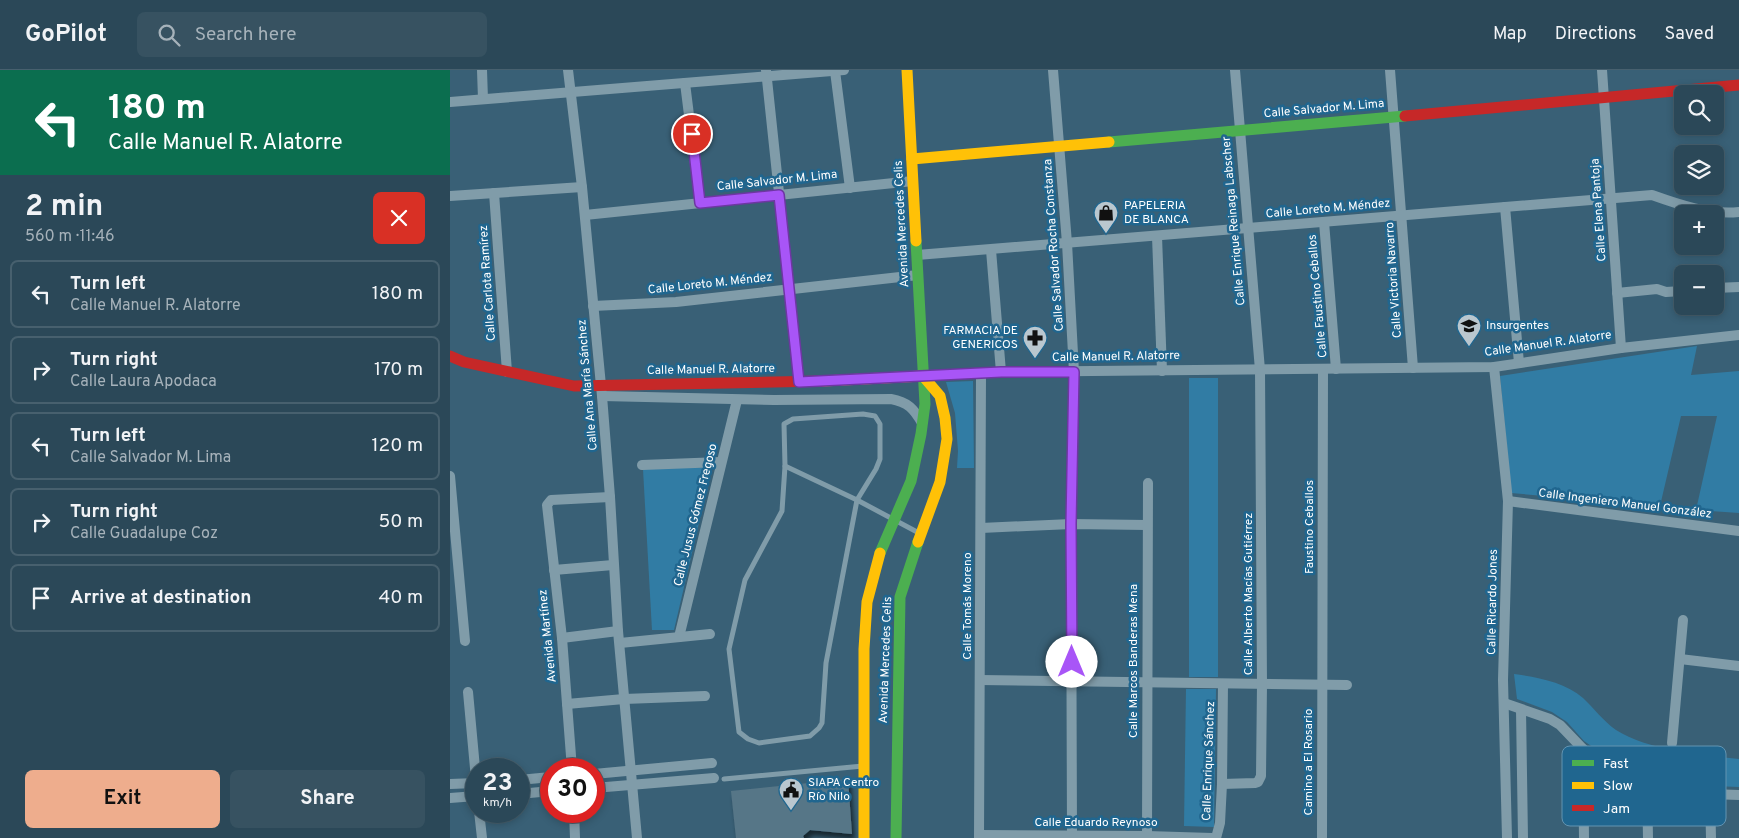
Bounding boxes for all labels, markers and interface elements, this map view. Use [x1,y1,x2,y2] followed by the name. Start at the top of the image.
[137,12,487,57] search box
[25,20,107,50] text: GoPilot
[155,21,183,49] icon: search
[195,23,296,47] text: Search here
[1493,23,1527,46] text: Map
[1555,23,1637,46] text: Directions
[1665,23,1714,46] text: Saved
[1674,85,1724,315] map controls
[1674,85,1724,135] button: search
[108,87,206,131] text: 180 m
[25,90,90,155] icon: left
[1263,96,1385,122] street label: Calle Salvador M. Lima
[671,113,713,155] pin
[678,120,706,148] icon: arrive
[108,130,343,157] text: Calle Manuel R. Alatorre
[1219,135,1249,306] street label: Calle Enrique Reinaga Labscher
[1674,145,1724,195] button: layers
[1040,158,1068,332] street label: Calle Salvador Rocha Constanza
[1587,158,1611,262] street label: Calle Elena Pantoja
[891,160,913,288] street label: Avenida Mercedes Celis
[716,167,838,195] street label: Calle Salvador M. Lima
[25,189,103,226] text: 2 min
[373,192,425,244] button: close
[1265,196,1391,222] street label: Calle Loreto M. Méndez
[1124,198,1189,228] place label: PAPELERIA DE BLANCA
[1093,200,1119,234] shop icon: PAPELERIA DE BLANCA
[1674,205,1724,255] button: +
[1382,221,1406,339] street label: Calle Victoria Navarro
[476,225,500,341] street label: Calle Carlota Ramírez
[25,227,115,247] text: 560 m · 11:46
[1305,234,1331,358] street label: Calle Faustino Ceballos
[1674,265,1724,315] button: −
[647,270,773,298] street label: Calle Loreto M. Méndez
[70,272,146,296] text: Turn left
[27,280,55,308] icon: left
[372,282,423,306] text: 180 m
[70,296,241,316] text: Calle Manuel R. Alatorre
[1456,313,1482,347] school or university icon: Insurgentes
[1486,318,1549,334] place label: Insurgentes
[574,319,602,451] street label: Calle Ana María Sánchez
[943,323,1018,353] place label: FARMACIA DE GENERICOS
[1022,325,1048,359] pharmacy icon: FARMACIA DE GENERICOS
[1483,327,1613,361] street label: Calle Manuel R. Alatorre
[70,348,158,372] text: Turn right
[1052,348,1180,366] street label: Calle Manuel R. Alatorre
[27,356,55,384] icon: right
[374,358,423,382] text: 170 m
[647,361,775,379] street label: Calle Manuel R. Alatorre
[70,372,217,392] text: Calle Laura Apodaca
[70,424,146,448] text: Turn left
[27,432,55,460] icon: left
[372,434,423,458] text: 120 m
[671,442,722,588] street label: Calle Jusus Gómez Fregoso
[70,448,231,468] text: Calle Salvador M. Lima
[1302,480,1318,574] street label: Faustino Ceballos
[1537,485,1713,523] street label: Calle Ingeniero Manuel González
[70,500,158,524] text: Turn right
[27,508,55,536] icon: right
[378,510,423,534] text: 50 m
[1241,513,1257,675] street label: Calle Alberto Macías Gutiérrez
[70,524,218,544] text: Calle Guadalupe Coz
[1484,549,1502,655] street label: Calle Ricardo Jones
[960,552,976,660] street label: Calle Tomás Moreno
[27,584,55,612] icon: arrive
[1126,584,1142,738] street label: Calle Marcos Banderas Mena
[70,586,251,610] text: Arrive at destination
[378,586,423,610] text: 40 m
[535,589,561,683] street label: Avenida Martínez
[876,596,896,724] street label: Avenida Mercedes Celis
[1045,635,1097,687] position arrow
[1199,701,1219,821] street label: Calle Enrique Sánchez
[1301,708,1317,815] street label: Camino a El Rosario
[1562,746,1726,826] legend
[1603,756,1629,773] text: Fast
[540,758,605,823] speed limit sign: 30
[482,768,513,800] text: 23
[25,770,220,828] button: Exit
[230,770,425,828] button: Share
[808,775,879,805] place label: SIAPA Centro Río Nilo
[778,777,804,811] public building icon: SIAPA Centro Río Nilo
[1603,778,1633,795] text: Slow
[483,795,512,811] text: km/h
[1603,801,1630,818] text: Jam
[1034,815,1158,831] street label: Calle Eduardo Reynoso

